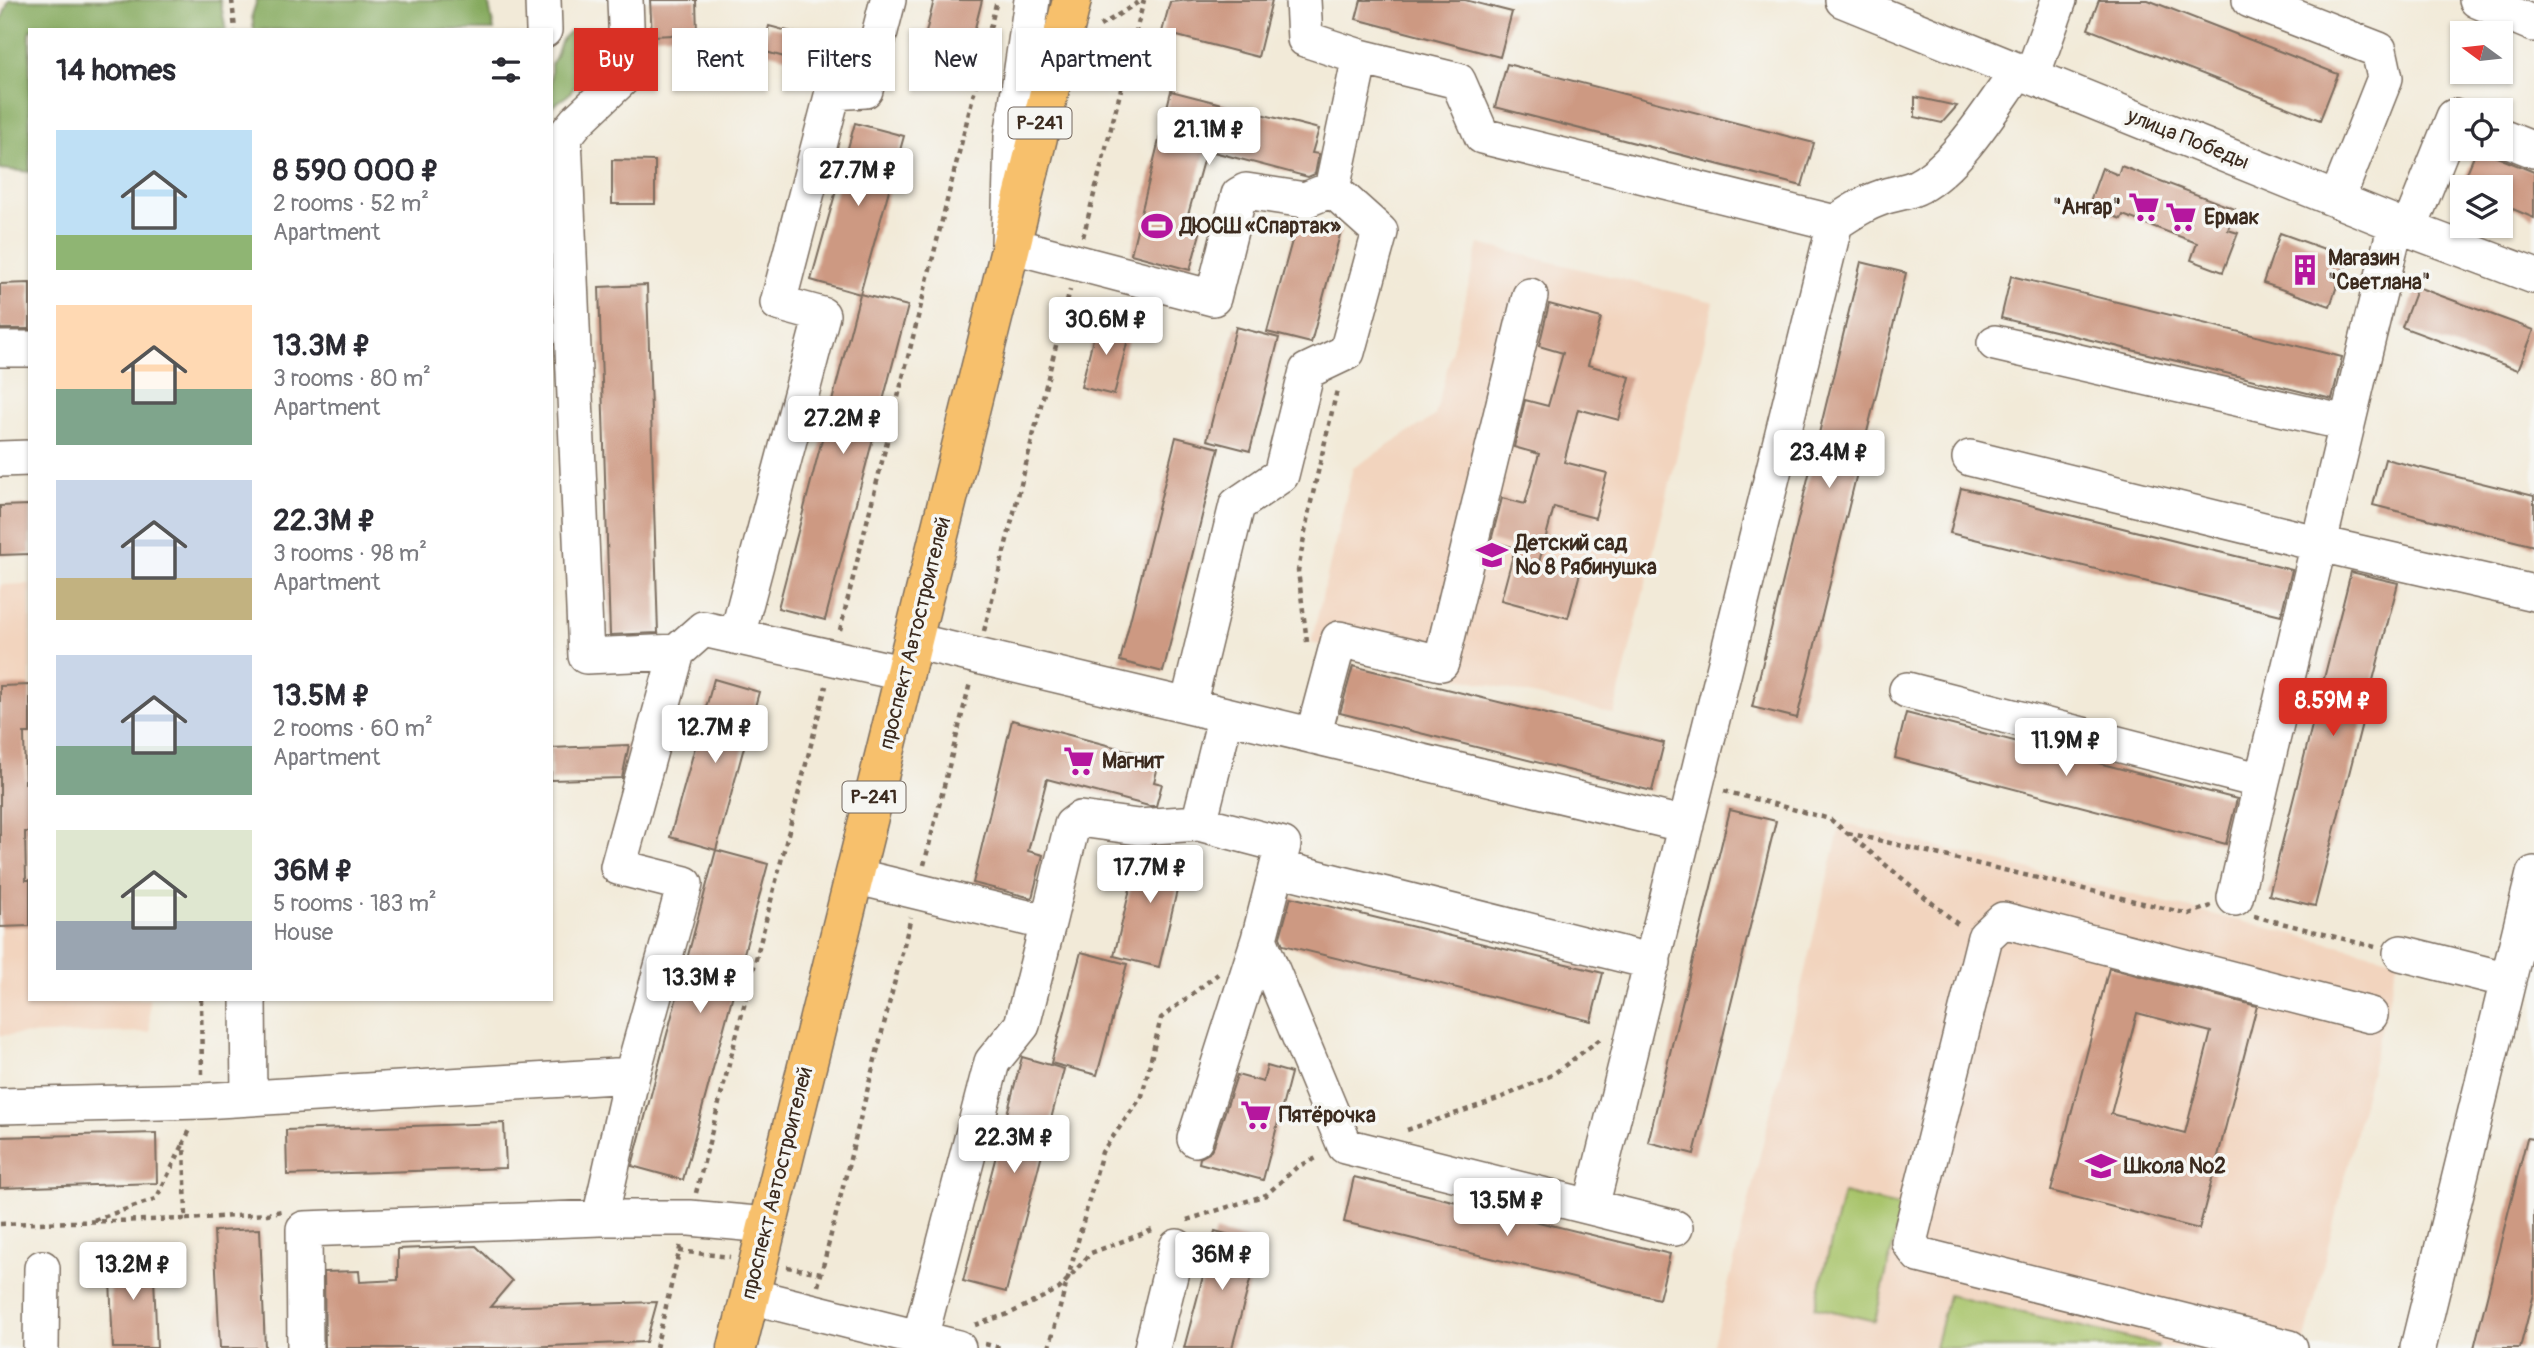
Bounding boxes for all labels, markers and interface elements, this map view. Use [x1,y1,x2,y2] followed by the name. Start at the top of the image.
[2450,21,2513,84] north arrow
[2450,21,2513,238] map controls
[574,28,658,91] chip: Buy
[672,28,768,91] chip: Rent
[782,28,895,91] chip: Filters
[909,28,1002,91] chip: New
[1016,28,1176,91] chip: Apartment
[487,51,525,89] icon: filters
[56,52,176,89] text: 14 homes
[2450,98,2513,161] button: locate
[2122,102,2253,176] street label: улица Победы
[1009,108,1072,139] road number: Р-241
[1144,108,1274,167] pin: 21.1M ₽
[1173,115,1245,144] text: 21.1M ₽
[793,148,923,208] pin: 27.7M ₽
[273,152,439,189] text: 8 590 000 ₽
[819,156,897,185] text: 27.7M ₽
[112,158,196,242] icon: home
[2450,175,2513,238] button: layers
[273,189,429,218] text: 2 rooms · 52 m²
[2127,190,2161,224] supermarket icon: "Ангар"
[2053,194,2121,221] place label: "Ангар"
[2164,200,2198,234] supermarket icon: Ермак
[2204,204,2259,231] place label: Ермак
[1140,209,1174,243] sports icon: ДЮСШ «Спартак»
[1178,213,1341,240] place label: ДЮСШ «Спартак»
[273,218,380,247] text: Apartment
[2328,245,2430,296] place label: Магазин "Светлана"
[2288,253,2322,287] building icon: Магазин "Светлана"
[1041,298,1171,357] pin: 30.6M ₽
[1065,305,1147,334] text: 30.6M ₽
[273,327,371,364] text: 13.3M ₽
[112,333,196,417] icon: home
[273,364,431,393] text: 3 rooms · 80 m²
[273,393,380,422] text: Apartment
[778,396,908,456] pin: 27.2M ₽
[804,404,882,433] text: 27.2M ₽
[1764,430,1894,490] pin: 23.4M ₽
[1790,438,1868,467] text: 23.4M ₽
[273,502,376,539] text: 22.3M ₽
[112,508,196,592] icon: home
[873,514,957,752] street label: проспект Автостроителей
[1513,530,1657,581] place label: Детский сад № 8 Рябинушка
[1475,538,1509,572] school or university icon: Детский сад № 8 Рябинушка
[273,539,427,568] text: 3 rooms · 98 m²
[273,568,380,597] text: Apartment
[273,677,370,714] text: 13.5M ₽
[2268,678,2398,738] pin: 8.59M ₽
[112,683,196,767] icon: home
[2295,686,2371,715] text: 8.59M ₽
[650,706,780,765] pin: 12.7M ₽
[678,713,752,742] text: 12.7M ₽
[273,714,433,743] text: 2 rooms · 60 m²
[2001,718,2131,778] pin: 11.9M ₽
[2031,726,2101,755] text: 11.9M ₽
[273,743,380,772] text: Apartment
[1062,744,1096,778] supermarket icon: Магнит
[1102,748,1165,775] place label: Магнит
[842,782,906,812] road number: Р-241
[1085,846,1215,905] pin: 17.7M ₽
[273,852,353,889] text: 36M ₽
[1113,853,1187,882] text: 17.7M ₽
[112,858,196,942] icon: home
[273,889,437,918] text: 5 rooms · 183 m²
[273,918,333,947] text: House
[635,956,765,1015] pin: 13.3M ₽
[662,963,738,992] text: 13.3M ₽
[735,1064,819,1302] street label: проспект Автостроителей
[1239,1098,1273,1132] supermarket icon: Пятёрочка
[1279,1102,1376,1129] place label: Пятёрочка
[949,1116,1079,1175] pin: 22.3M ₽
[975,1123,1053,1152] text: 22.3M ₽
[2084,1149,2118,1183] school or university icon: Школа №2
[2123,1153,2226,1180] place label: Школа №2
[1442,1178,1572,1238] pin: 13.5M ₽
[1470,1186,1544,1215] text: 13.5M ₽
[1173,1232,1271,1292] pin: 36M ₽
[1191,1240,1253,1269] text: 36M ₽
[68,1242,198,1302] pin: 13.2M ₽
[95,1250,171,1279] text: 13.2M ₽

